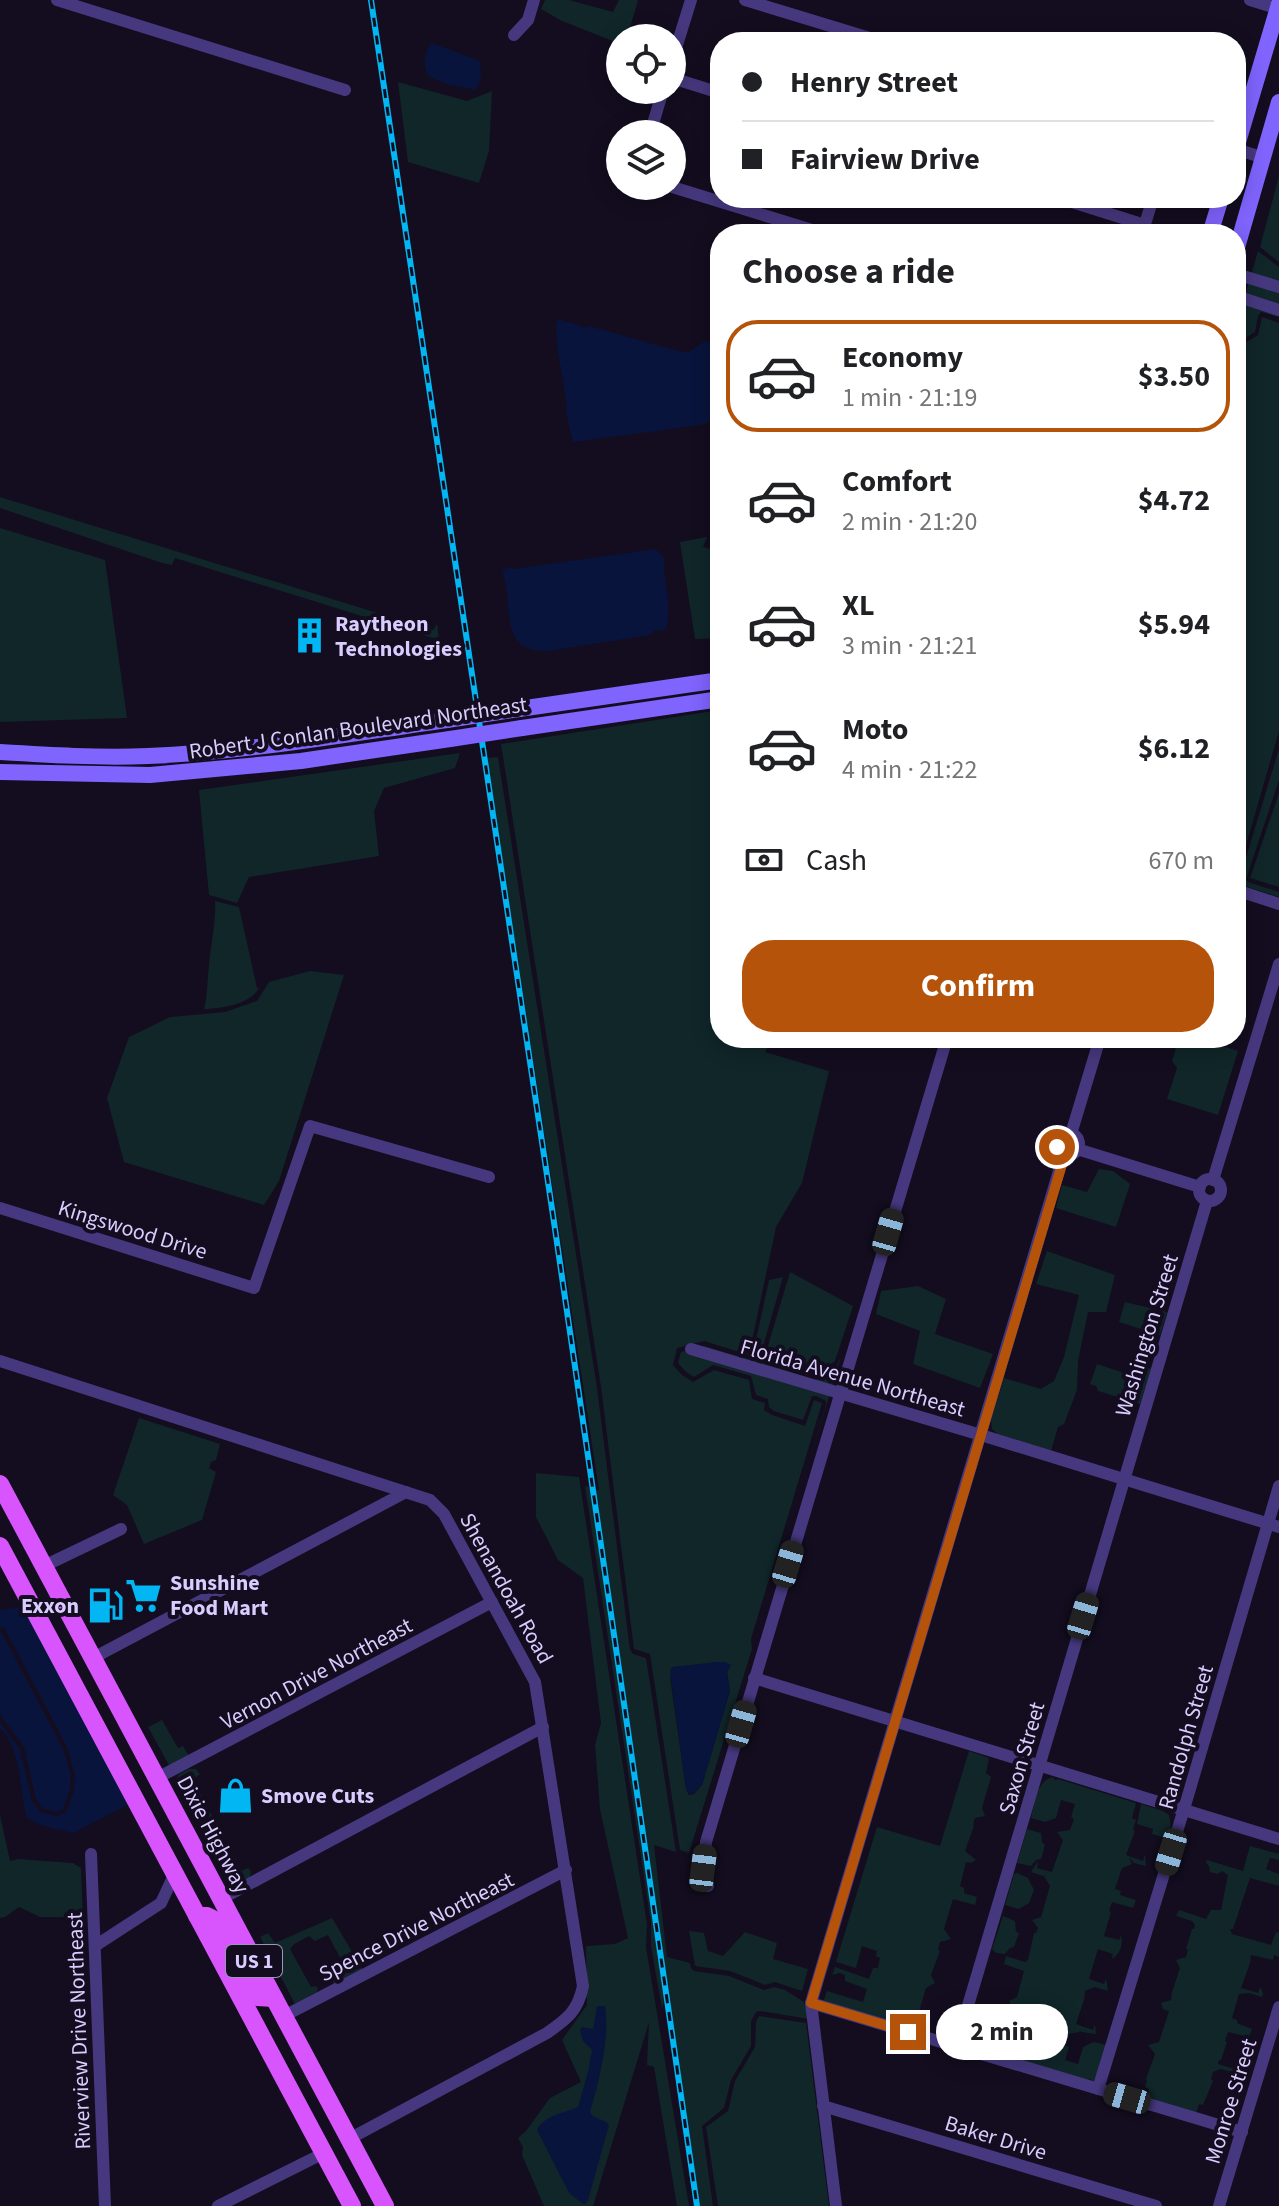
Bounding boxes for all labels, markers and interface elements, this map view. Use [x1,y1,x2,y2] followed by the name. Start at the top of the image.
[606,24,686,200] map controls
[606,24,686,104] button: locate
[790,61,958,104] text: Henry Street
[606,120,686,200] button: layers
[790,138,980,181] text: Fairview Drive
[742,246,955,297] text: Choose a ride
[842,336,963,379] text: Economy
[746,340,818,412] icon: car
[1138,355,1210,398] text: $3.50
[842,379,977,416] text: 1 min · 21:19
[842,460,952,503] text: Comfort
[746,464,818,536] icon: car
[1138,479,1210,522] text: $4.72
[842,503,977,540] text: 2 min · 21:20
[842,584,875,627] text: XL
[746,588,818,660] icon: car
[1138,603,1210,646] text: $5.94
[335,608,462,665] place label: Raytheon Technologies
[290,617,328,655] building icon: Raytheon Technologies
[842,627,977,664] text: 3 min · 21:21
[187,688,530,768] street label: Robert J Conlan Boulevard Northeast
[842,708,908,751] text: Moto
[746,712,818,784] icon: car
[1138,727,1210,770] text: $6.12
[842,751,977,788] text: 4 min · 21:22
[742,838,786,882] icon: cash
[806,839,867,882] text: Cash
[1148,842,1214,879] text: 670 m
[742,940,1214,1032] button: Confirm
[1039,1129,1075,1165] route start
[54,1192,211,1268] street label: Kingswood Drive
[870,1206,906,1258] car
[1107,1250,1187,1420] street label: Washington Street
[737,1331,969,1426] street label: Florida Avenue Northeast
[451,1507,561,1670] street label: Shenandoah Road
[770,1538,806,1590] car
[170,1567,269,1624] place label: Sunshine Food Mart
[125,1576,163,1614] supermarket icon: Sunshine Food Mart
[86,1586,124,1624] fuel station icon: Exxon
[21,1590,79,1622] place label: Exxon
[1065,1590,1101,1642] car
[215,1609,419,1738] street label: Vernon Drive Northeast
[1150,1661,1222,1813] street label: Randolph Street
[723,1698,759,1750] car
[991,1698,1053,1818] street label: Saxon Street
[169,1770,258,1900] street label: Dixie Highway
[216,1776,254,1814] shop icon: Smove Cuts
[261,1780,375,1812] place label: Smove Cuts
[1153,1826,1189,1878] car
[688,1843,718,1893] car
[313,1864,520,1990] street label: Spence Drive Northeast
[59,1911,99,2150] street label: Riverview Drive Northeast
[226,1945,282,1977] road number: US 1
[936,2004,1068,2060] callout: 2 min
[970,2013,1034,2050] text: 2 min
[890,2014,926,2050] route end
[1197,2034,1265,2168] street label: Monroe Street
[1101,2080,1153,2116] car
[941,2107,1051,2169] street label: Baker Drive

